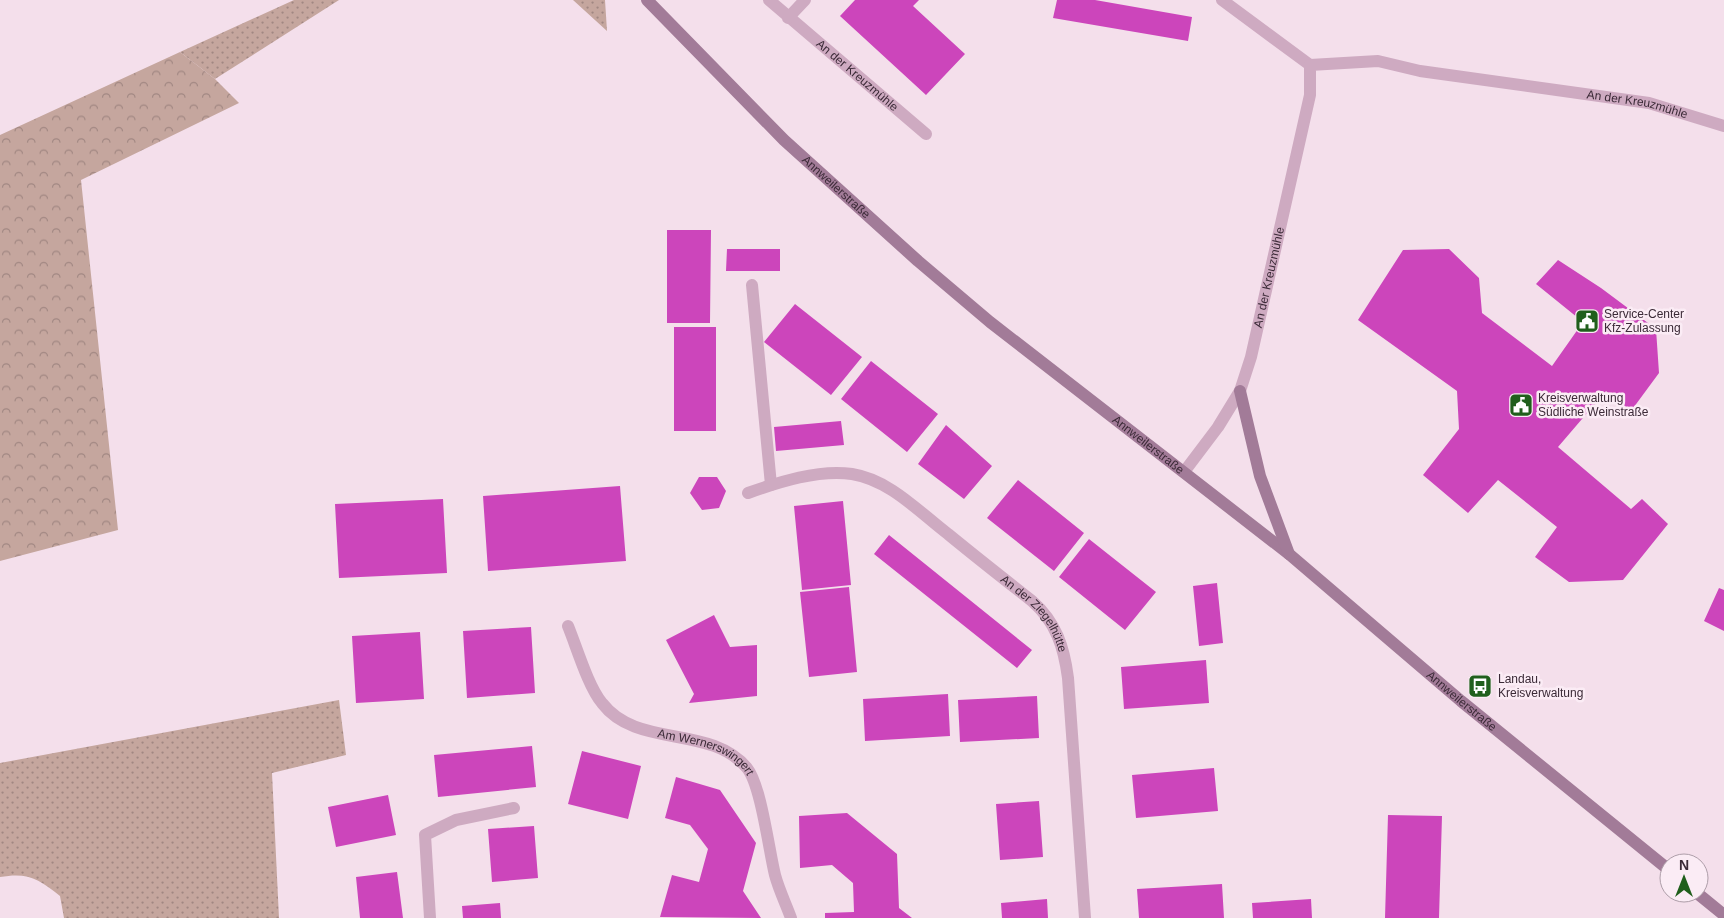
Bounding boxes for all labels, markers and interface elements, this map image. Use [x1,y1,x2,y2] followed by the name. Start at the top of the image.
[814,37,901,114] street label: An der Kreuzmühle
[1586,87,1690,122] street label: An der Kreuzmühle
[799,153,873,221] street label: Annweilerstraße
[1251,225,1287,329] street label: An der Kreuzmühle
[1604,307,1684,335] place label: Service-Center Kfz-Zulassung
[1574,308,1600,334] public building icon: Service-Center Kfz-Zulassung
[1538,391,1649,419] place label: Kreisverwaltung Südliche Weinstraße
[1508,392,1534,418] public building icon: Kreisverwaltung Südliche Weinstraße
[1110,413,1187,477] street label: Annweilerstraße
[998,572,1070,654] street label: An der Ziegelhütte
[1424,668,1500,734] street label: Annweilerstraße
[1498,672,1583,700] place label: Landau, Kreisverwaltung
[1467,673,1493,699] bus stop icon: Landau, Kreisverwaltung
[656,726,757,778] street label: Am Wernerswingert
[1659,853,1709,903] north arrow
[1679,857,1689,873] text: N

